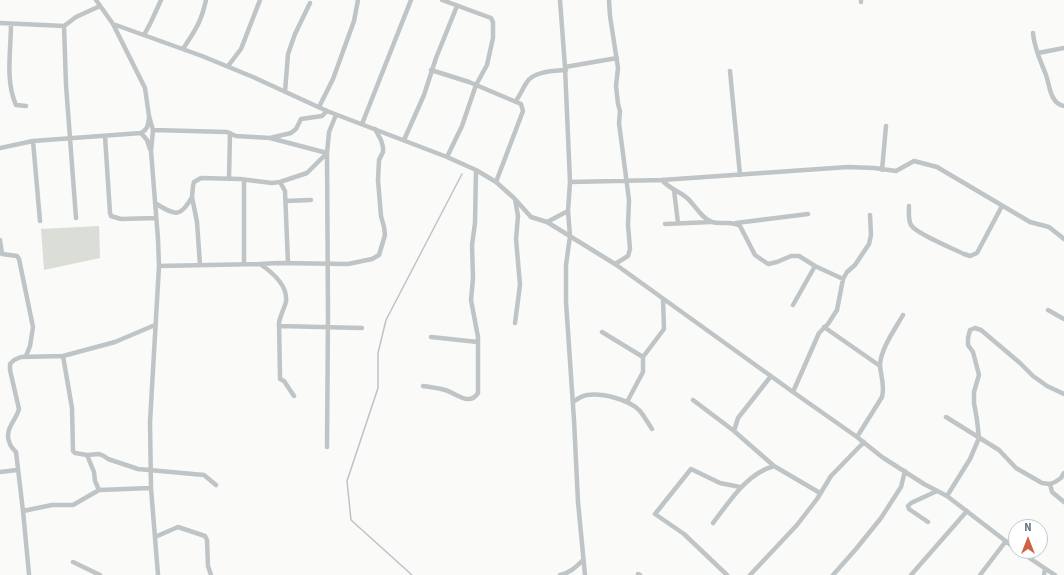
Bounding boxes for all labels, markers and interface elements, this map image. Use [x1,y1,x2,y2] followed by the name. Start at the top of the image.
[1008,519,1048,559] north arrow
[1024,520,1032,535] text: N

